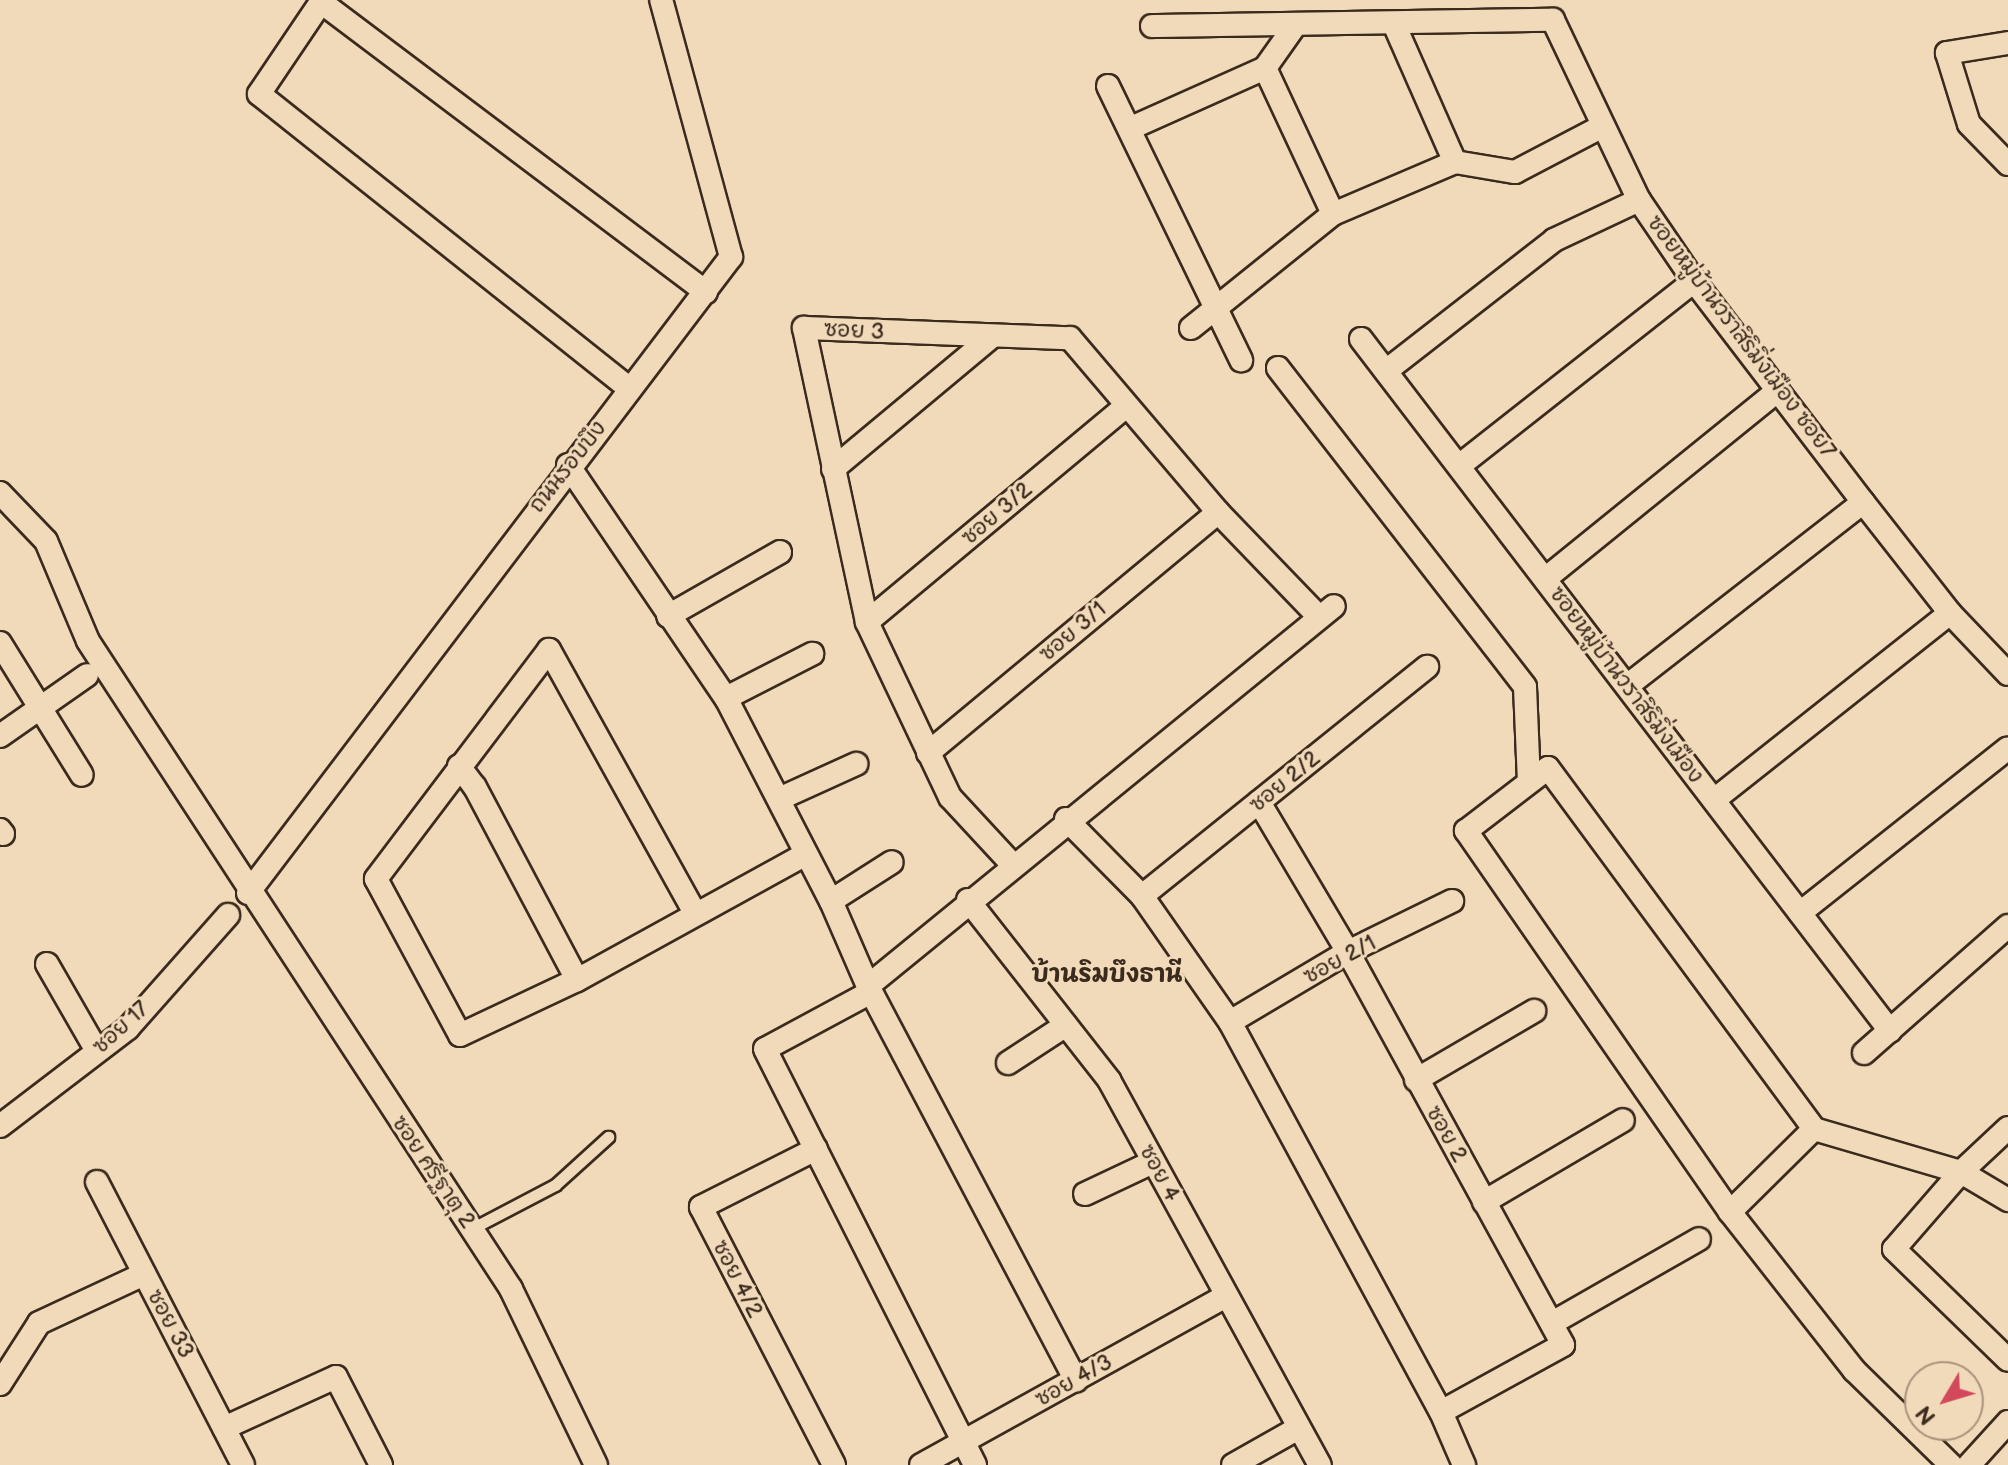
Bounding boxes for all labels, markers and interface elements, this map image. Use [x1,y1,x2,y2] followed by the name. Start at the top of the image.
[1641,210,1841,464] street label: ซอยหมู่บ้านวราสิริมิ่งเมือง ซอย7
[823,316,885,346] street label: ซอย 3
[524,416,612,518] street label: ถนนรอบบึง
[957,477,1037,551] street label: ซอย 3/2
[1543,581,1709,789] street label: ซอยหมู่บ้านวราสิริมิ่งเมือง
[1034,597,1112,667] street label: ซอย 3/1
[1244,746,1326,818] street label: ซอย 2/2
[1299,930,1381,990] street label: ซอย 2/1
[1032,961,1182,989] district label: บ้านริมบึงธานี
[88,996,154,1060] street label: ซอย 17
[1420,1101,1472,1167] street label: ซอย 2
[386,1111,480,1233] street label: ซอย ศรีฐาตุ 2
[1133,1140,1185,1206] street label: ซอย 4
[706,1236,768,1322] street label: ซอย 4/2
[141,1285,199,1363] street label: ซอย 33
[1031,1349,1117,1413] street label: ซอย 4/3
[1904,1361,1984,1441] north arrow
[1911,1400,1942,1430] text: N

